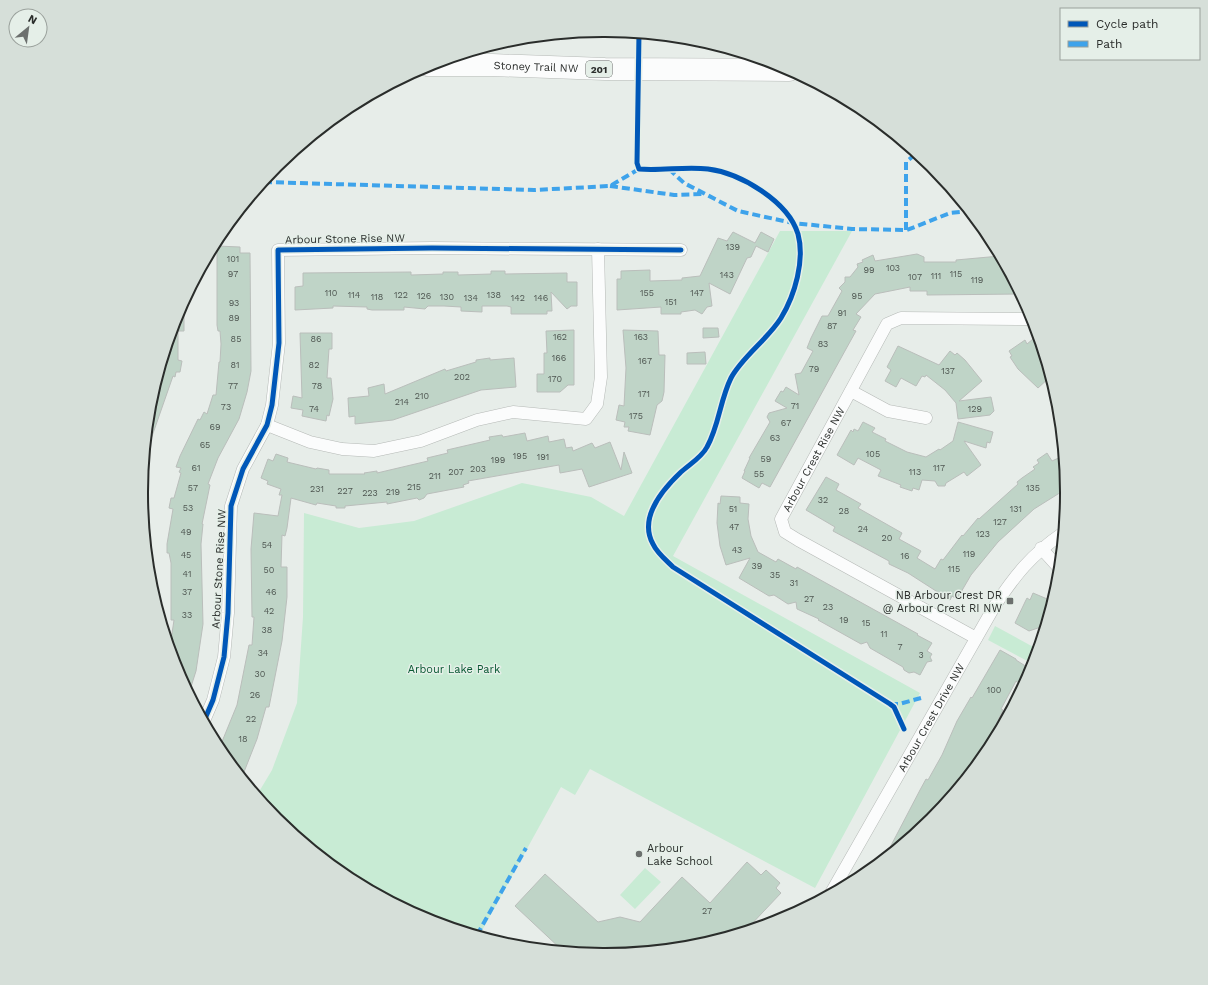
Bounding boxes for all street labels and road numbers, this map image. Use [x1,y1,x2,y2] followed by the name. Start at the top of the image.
[493,59,579,75] street label: Stoney Trail NW
[586,61,612,77] road number: 201
[285,231,405,247] street label: Arbour Stone Rise NW
[780,404,847,514] street label: Arbour Crest Rise NW
[209,508,229,629] street label: Arbour Stone Rise NW
[895,661,967,774] street label: Arbour Crest Drive NW

